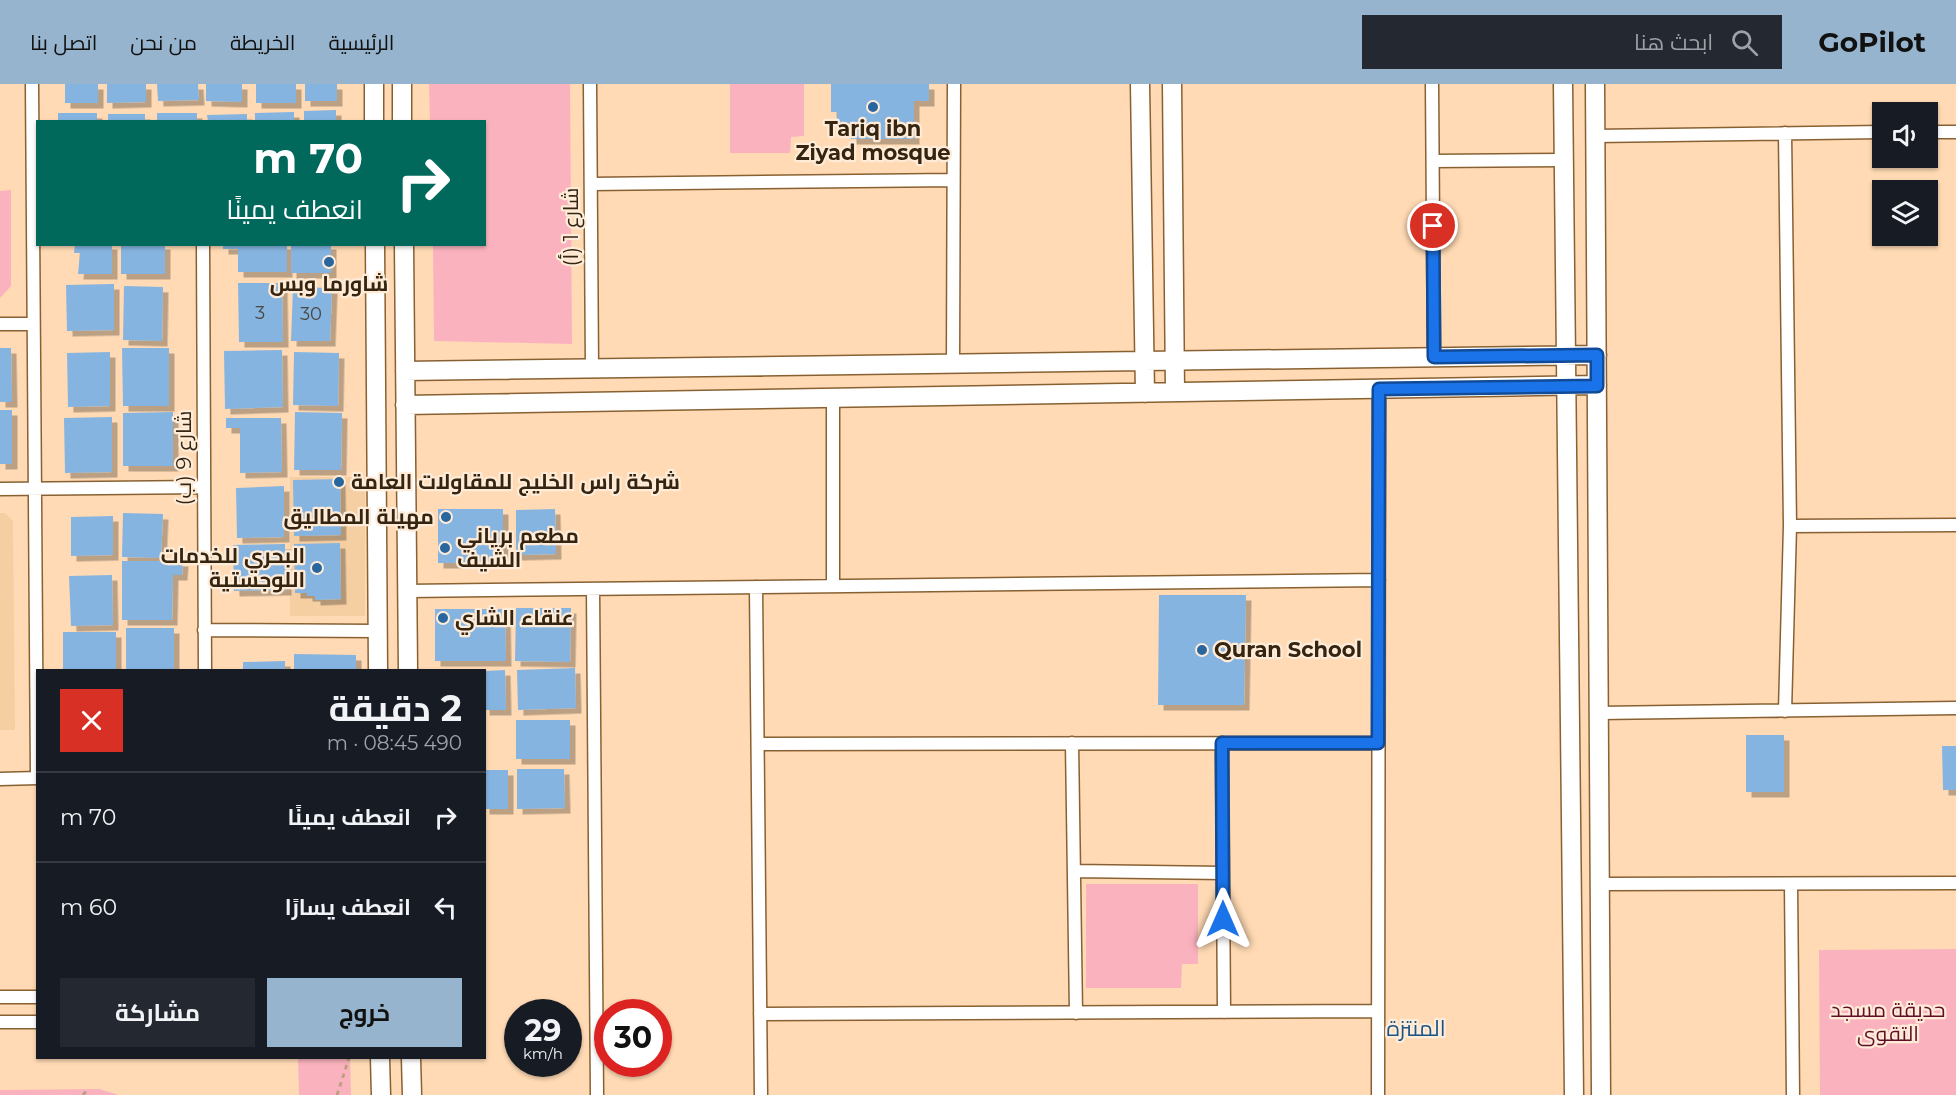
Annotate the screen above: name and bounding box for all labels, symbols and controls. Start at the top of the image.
search box [1362,15,1782,69]
text: GoPilot [1818,25,1926,59]
icon: search [1728,26,1761,59]
text: ابحث هنا [1634,29,1713,56]
text: اتصل بنا [30,30,97,55]
text: من نحن [130,30,197,55]
text: الخريطة [230,30,296,55]
text: الرئيسية [329,30,394,55]
marker: Tariq ibn Ziyad mosque [866,100,880,114]
map controls [1872,102,1938,246]
button: sound [1872,102,1938,168]
place label: Tariq ibn Ziyad mosque [795,116,951,165]
text: 70 m [253,132,363,184]
icon: right [384,144,462,222]
button: layers [1872,180,1938,246]
street label: شارع 1 (أ) [558,188,585,266]
text: انعطف يمينًا [226,193,363,226]
pin [1407,200,1458,251]
icon: arrive [1416,209,1449,242]
marker: شاورما وبس [322,255,336,269]
place label: شاورما وبس [270,271,388,297]
house number: 3 [255,302,265,324]
house number: 30 [300,303,322,325]
street label: شارع 9 (ب) [171,411,198,505]
place label: شركة راس الخليج للمقاولات العامة [351,469,680,496]
marker: شركة راس الخليج للمقاولات العامة [332,475,346,489]
place label: مهيلة المطاليق [284,504,434,530]
marker: مهيلة المطاليق [439,510,453,524]
place label: مطعم برياني الشيف [457,523,579,572]
marker: مطعم برياني الشيف [438,541,452,555]
place label: البحري للخدمات اللوجستية [161,543,305,593]
marker: البحري للخدمات اللوجستية [310,561,324,575]
place label: عنقاء الشاي [455,605,574,635]
marker: عنقاء الشاي [436,611,450,625]
place label: Quran School [1214,637,1362,662]
marker: Quran School [1195,643,1209,657]
text: 2 دقيقة [329,686,462,730]
button: close [60,689,123,752]
text: 490 m · 08:45 [327,731,462,755]
icon: right [429,801,462,834]
text: 70 m [60,804,116,831]
text: انعطف يمينًا [287,804,411,831]
position arrow [1191,887,1255,951]
icon: left [429,891,462,924]
text: 60 m [60,894,117,921]
text: انعطف يسارًا [285,894,411,921]
button: مشاركة [60,978,255,1047]
button: خروج [267,978,462,1047]
park label: حديقة مسجد التقوى [1831,997,1946,1047]
speed limit sign: 30 [594,999,672,1077]
text: 29 [525,1012,561,1049]
district label: المنتزة [1386,1015,1446,1042]
text: km/h [523,1044,563,1063]

